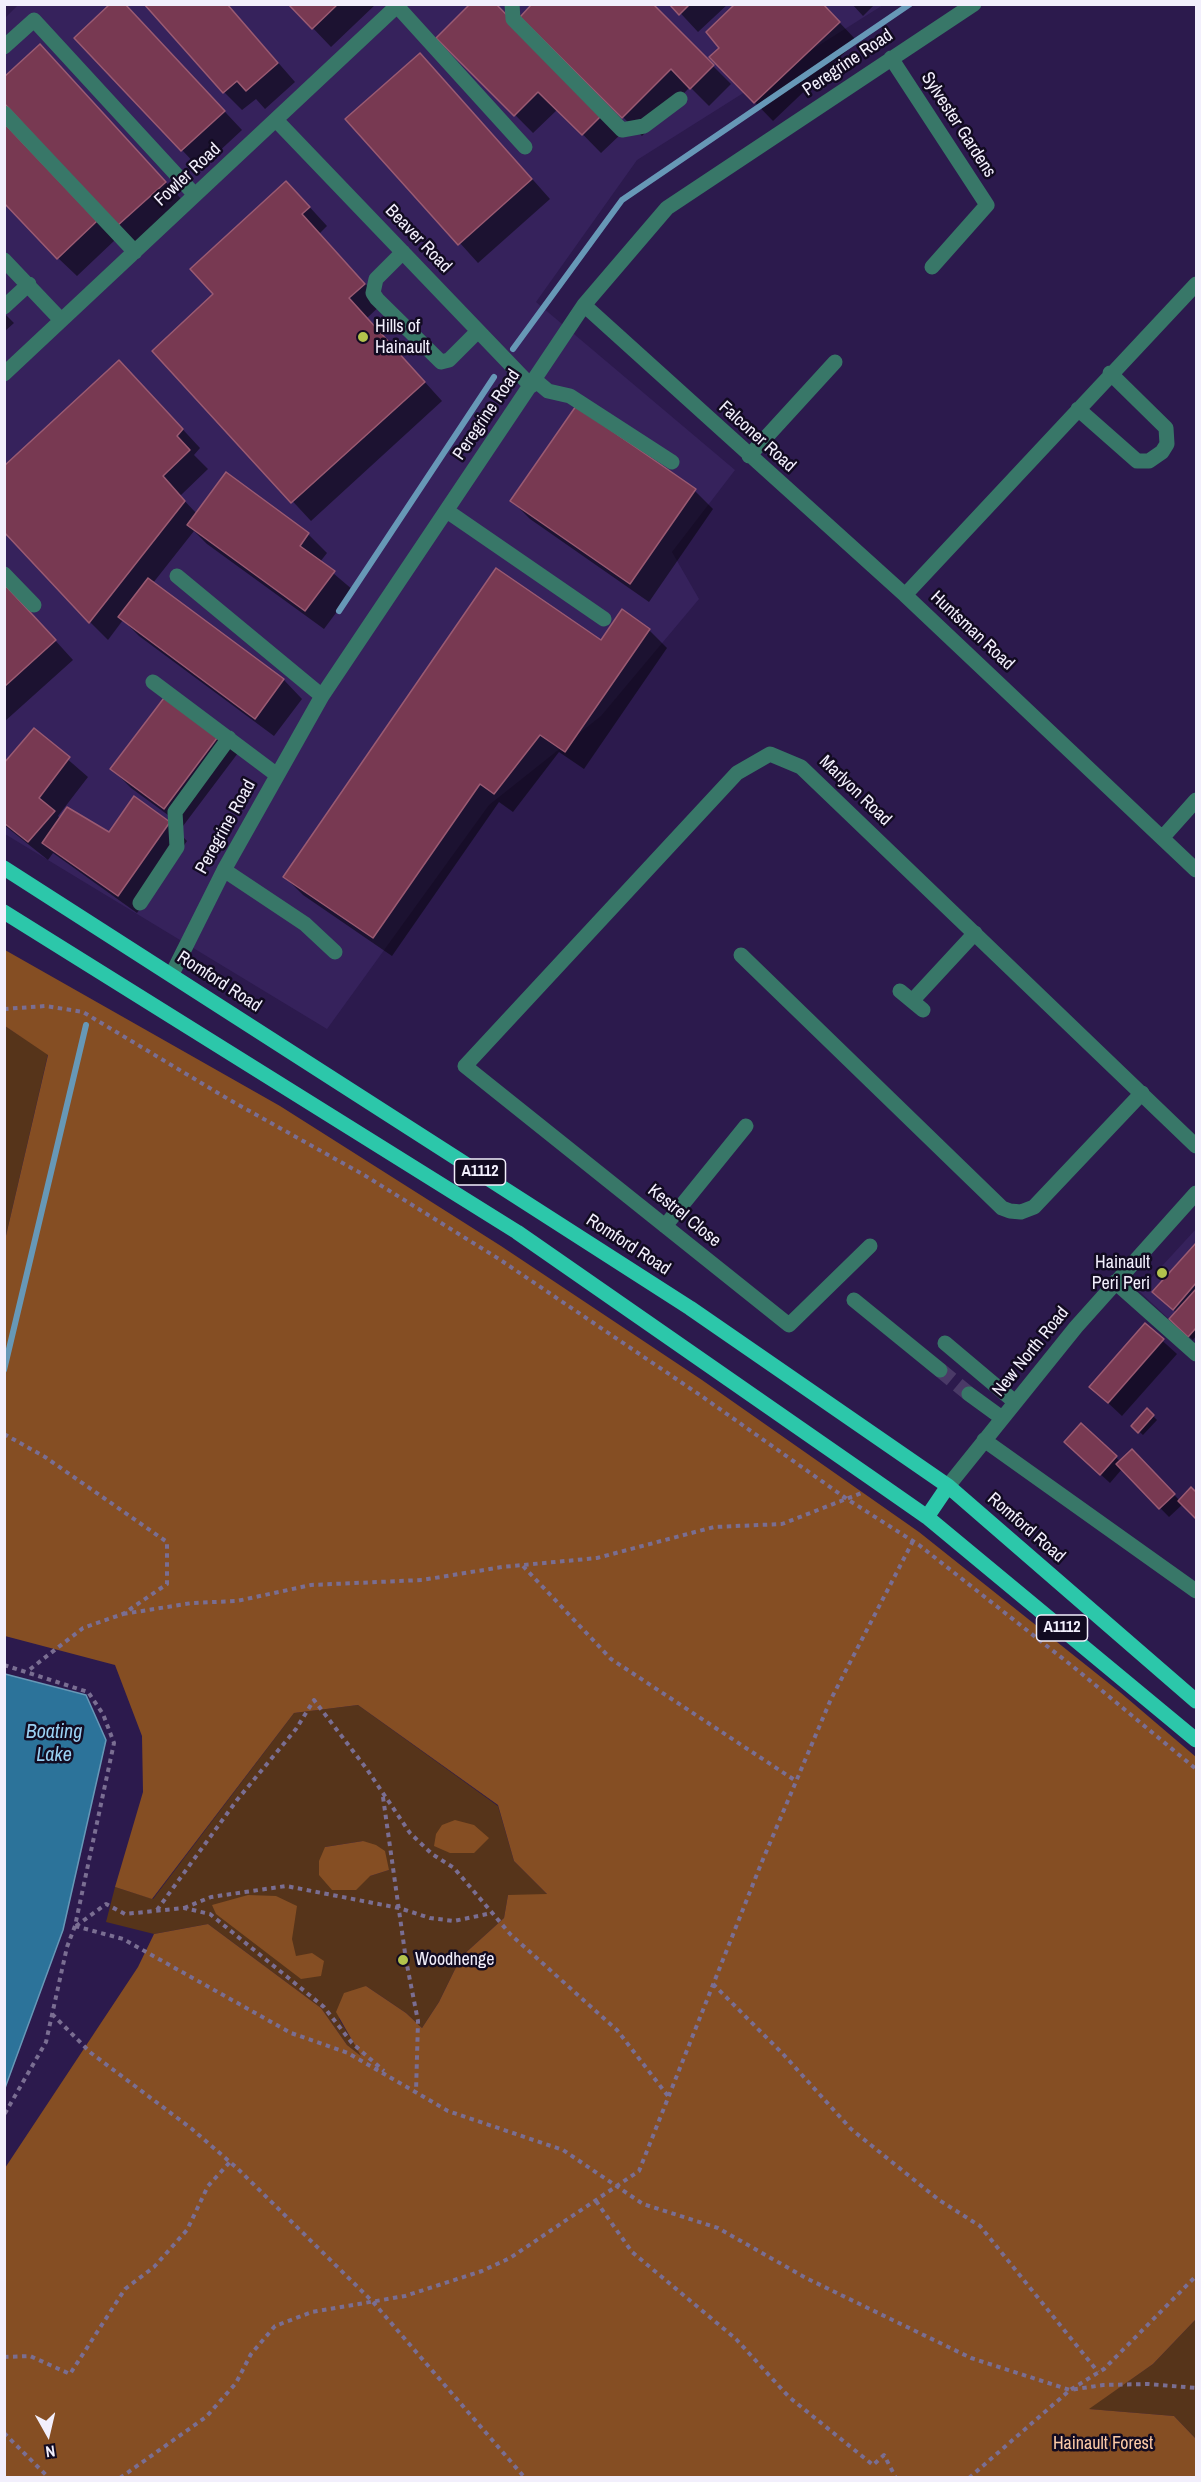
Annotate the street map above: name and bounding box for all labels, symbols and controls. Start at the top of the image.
street label: Peregrine Road [799,25,897,101]
street label: Sylvester Gardens [916,68,1000,182]
street label: Fowler Road [150,139,226,211]
street label: Beaver Road [380,201,456,277]
place label: Hills of Hainault [375,316,430,358]
marker: Hills of Hainault [356,330,370,344]
street label: Peregrine Road [449,366,525,464]
street label: Falconer Road [714,397,800,477]
street label: Huntsman Road [926,587,1018,675]
street label: Marlyon Road [814,751,896,831]
street label: Peregrine Road [191,776,261,878]
street label: Romford Road [173,947,265,1017]
road number: A1112 [454,1159,506,1185]
street label: Kestrel Close [643,1180,725,1252]
street label: Romford Road [582,1210,674,1280]
place label: Hainault Peri Peri [1092,1252,1150,1294]
marker: Hainault Peri Peri [1155,1266,1169,1280]
street label: New North Road [988,1303,1074,1401]
street label: Romford Road [983,1488,1069,1568]
road number: A1112 [1036,1615,1088,1641]
water label: Boating Lake [26,1721,82,1768]
place label: Woodhenge [415,1949,494,1971]
marker: Woodhenge [396,1953,410,1967]
north arrow [18,2404,78,2464]
park label: Hainault Forest [1053,2433,1153,2455]
text: N [44,2440,57,2463]

